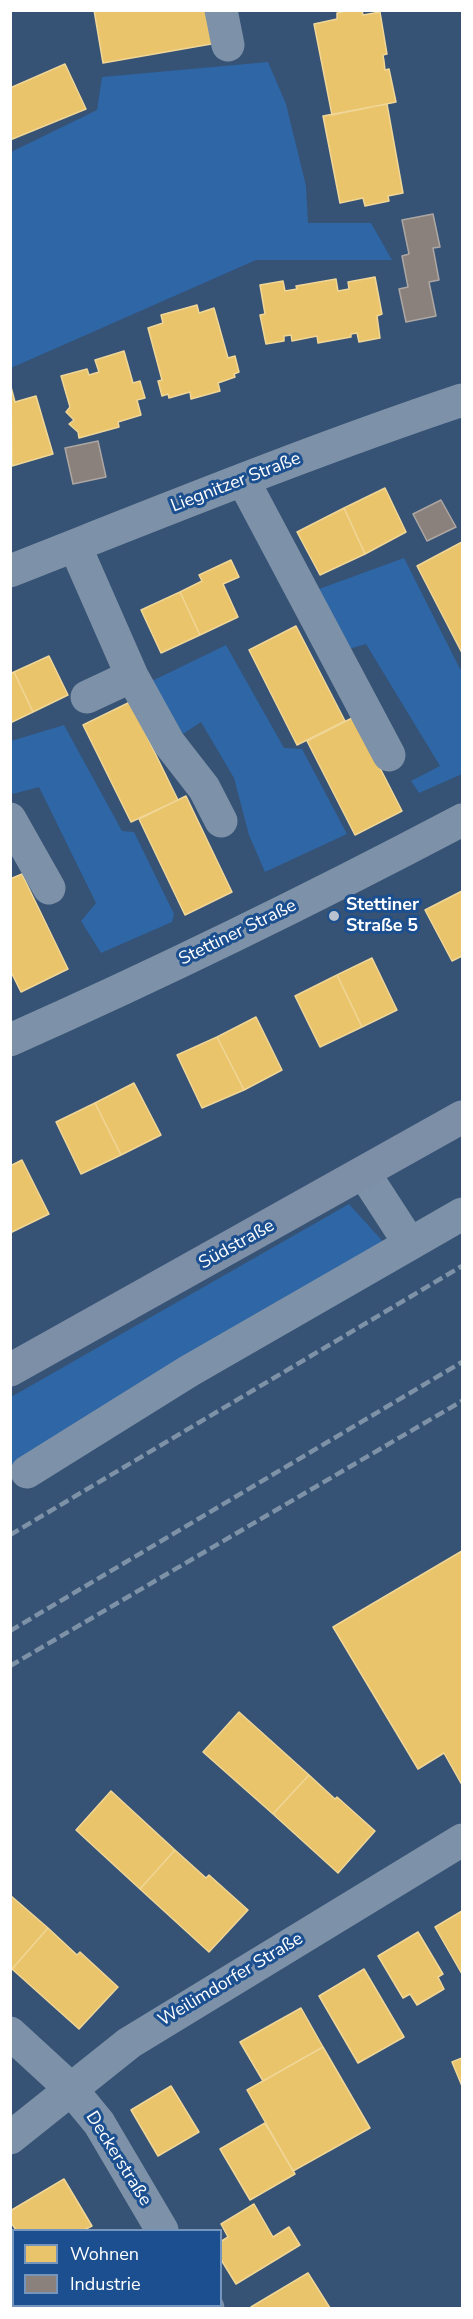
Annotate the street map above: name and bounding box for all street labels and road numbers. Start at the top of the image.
street label: Liegnitzer Straße [168,448,304,518]
street label: Stettiner Straße [176,895,300,971]
street label: Südstraße [195,1215,279,1275]
street label: Weilimdorfer Straße [155,1928,307,2032]
street label: Deckerstraße [80,2108,156,2210]

